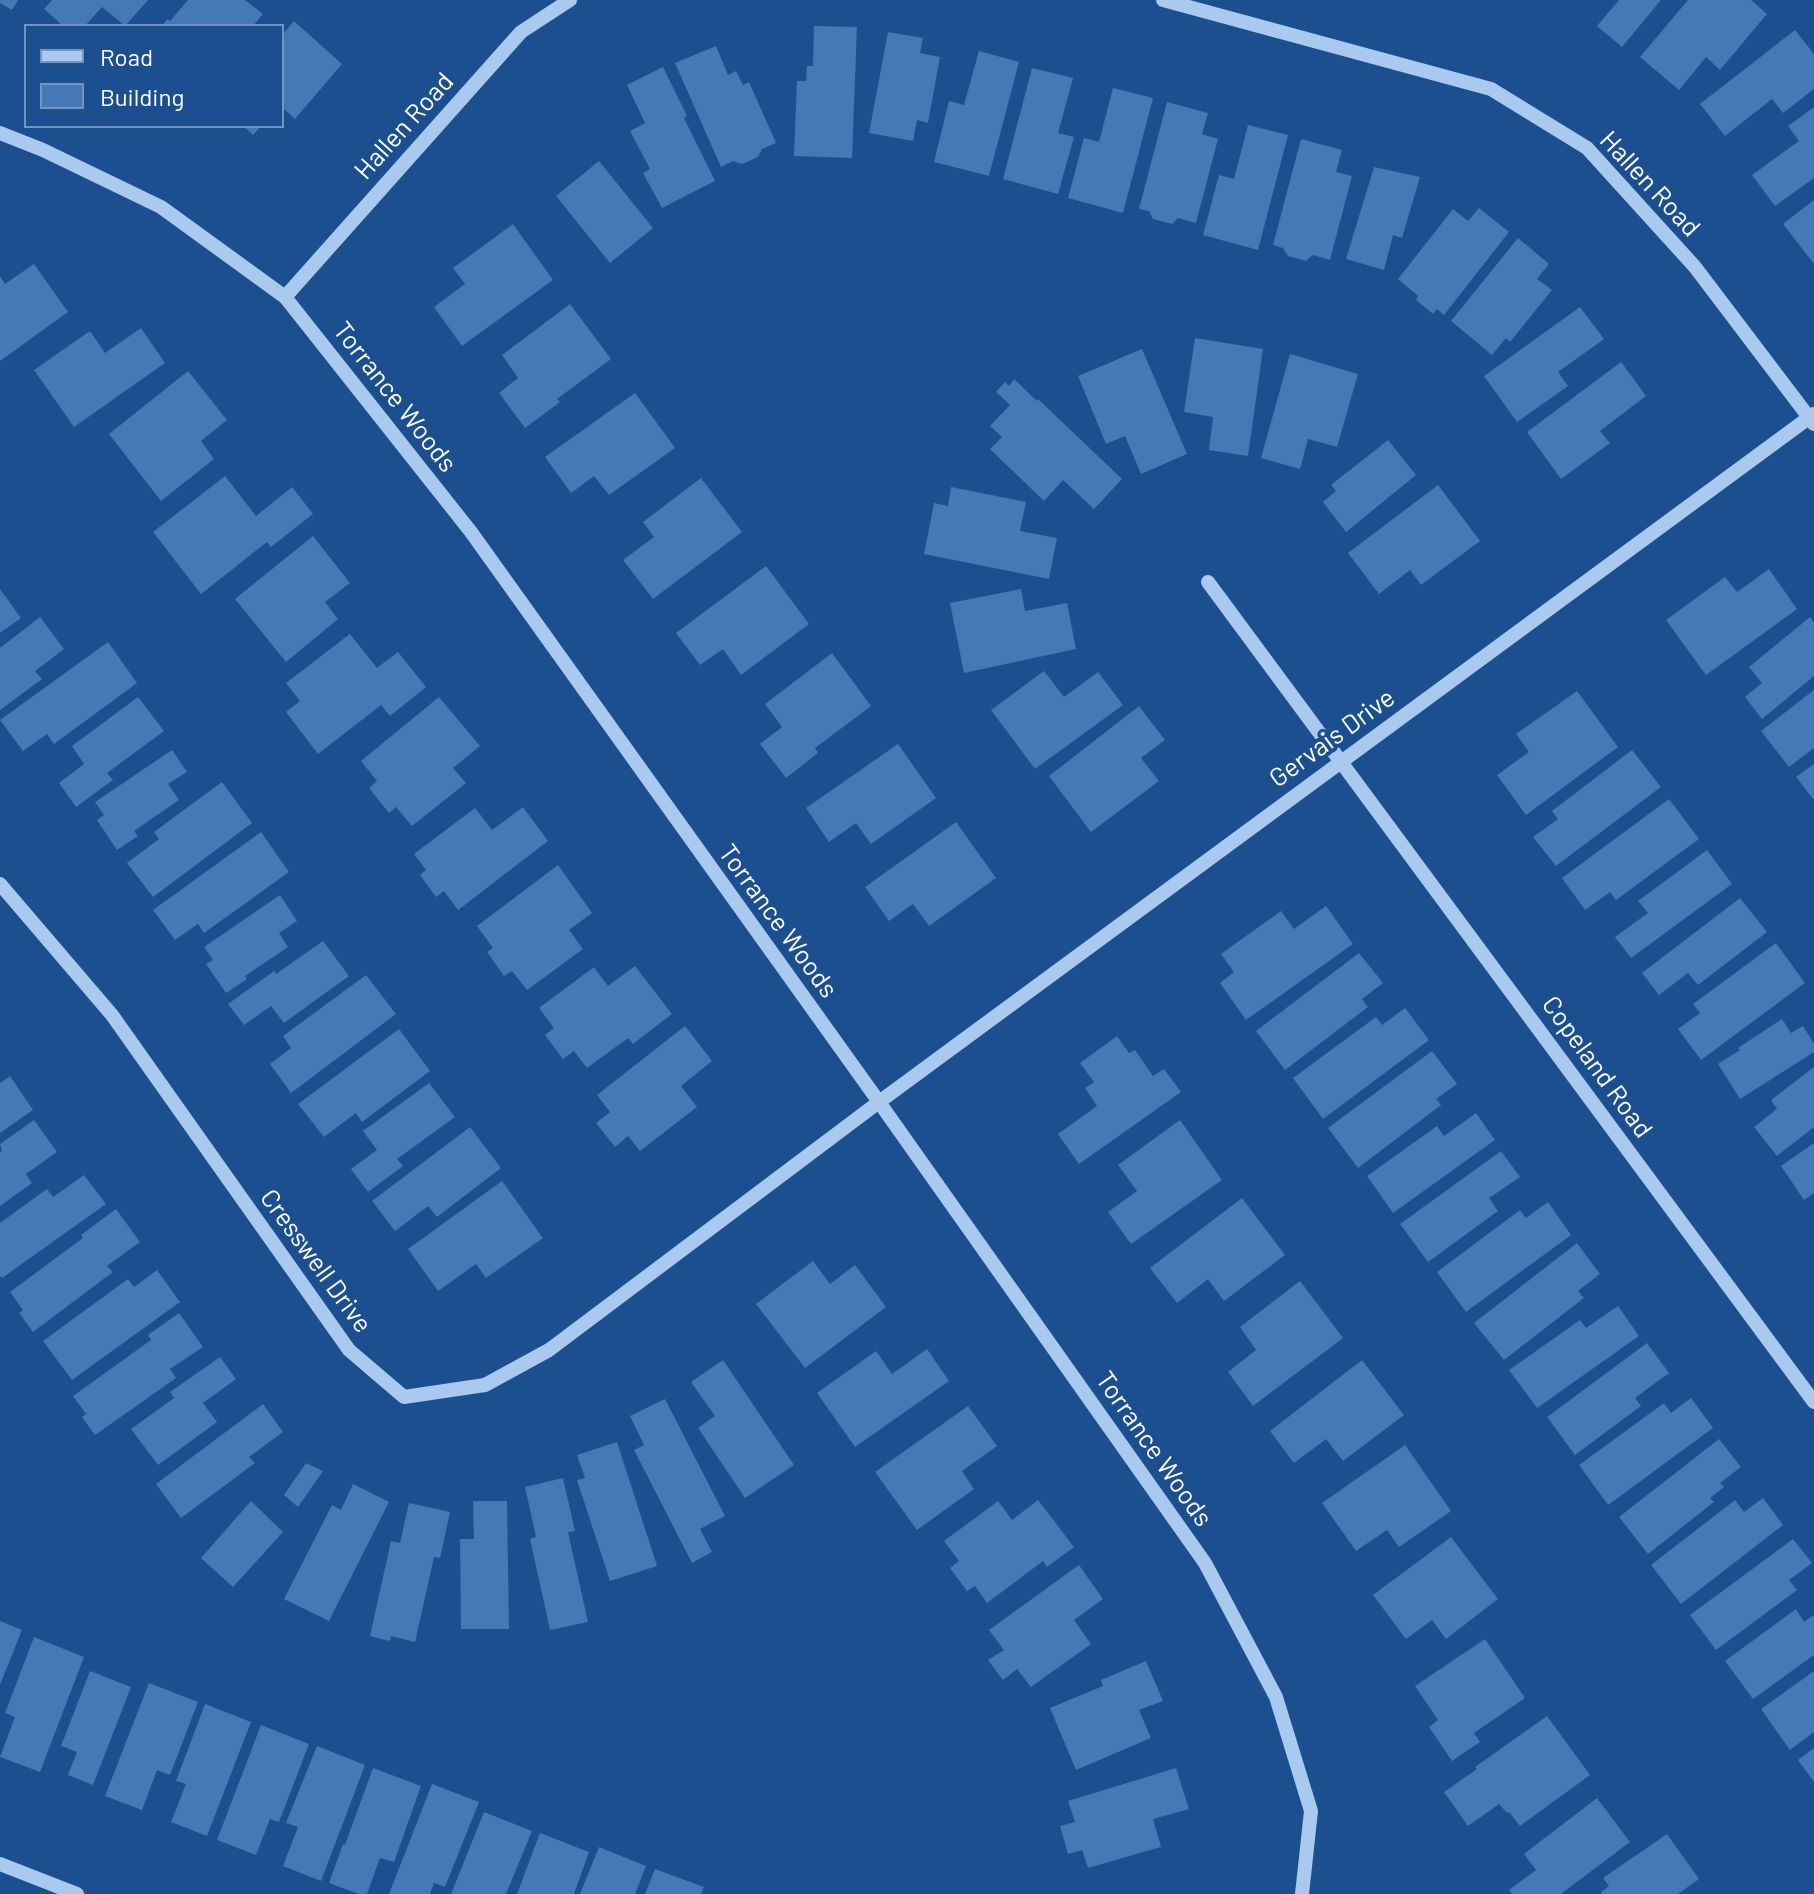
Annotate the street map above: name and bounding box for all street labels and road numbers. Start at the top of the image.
street label: Hallen Road [348,66,460,186]
street label: Hallen Road [1593,125,1707,243]
street label: Torrance Woods [327,316,463,478]
street label: Gervais Drive [1263,682,1401,794]
street label: Torrance Woods [712,838,844,1004]
street label: Copeland Road [1535,990,1659,1144]
street label: Cresswell Drive [253,1183,379,1339]
street label: Torrance Woods [1089,1365,1219,1533]

